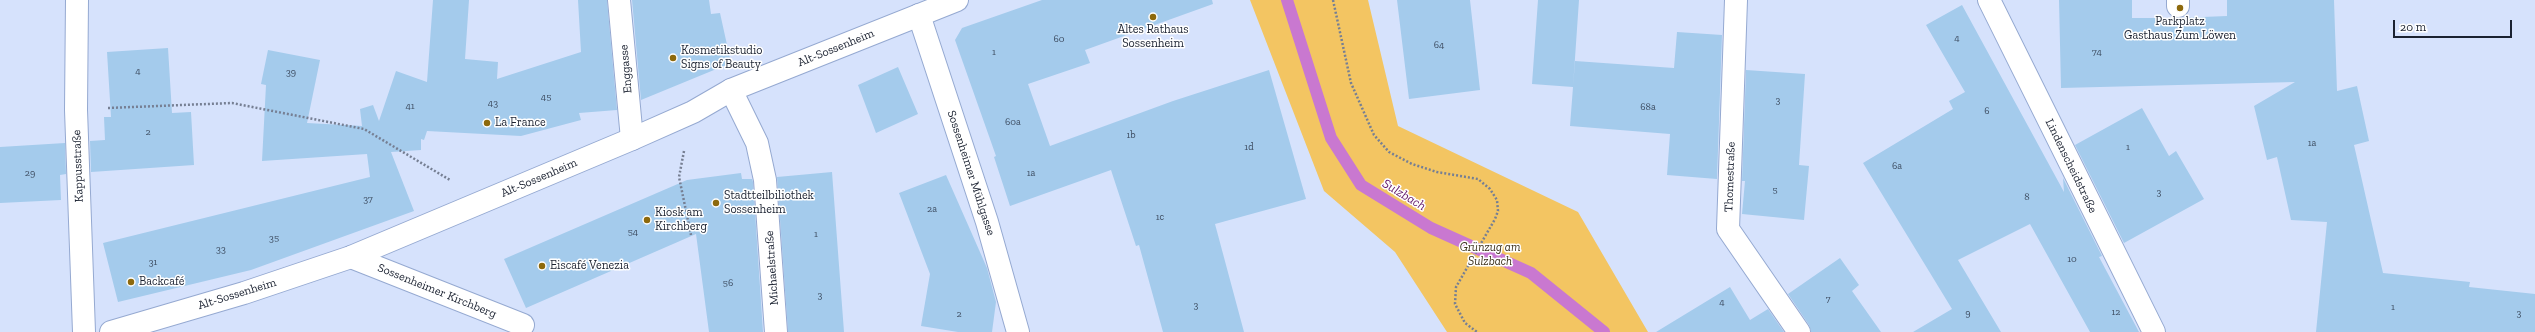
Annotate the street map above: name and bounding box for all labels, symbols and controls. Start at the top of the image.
marker: Parkplatz Gasthaus Zum Löwen [2175,3,2185,13]
marker: Altes Rathaus Sossenheim [1148,12,1158,22]
scale bar [2395,12,2514,38]
place label: Parkplatz Gasthaus Zum Löwen [2124,15,2236,43]
text: 20 m [2400,20,2426,34]
place label: Altes Rathaus Sossenheim [1117,23,1189,51]
street label: Alt-Sossenheim [796,26,876,70]
house number: 4 [1954,32,1960,44]
house number: 60 [1053,33,1065,45]
house number: 64 [1434,39,1444,51]
street label: Enggasse [617,44,635,94]
place label: Kosmetikstudio Signs of Beauty [681,44,762,72]
house number: 1 [992,46,996,58]
house number: 74 [2092,46,2102,58]
marker: Kosmetikstudio Signs of Beauty [668,53,678,63]
house number: 4 [135,65,141,77]
house number: 39 [286,66,296,78]
house number: 45 [541,91,551,103]
house number: 3 [1776,94,1780,106]
house number: 43 [488,97,498,109]
house number: 41 [405,100,415,112]
house number: 68a [1640,101,1656,113]
house number: 6 [1984,105,1990,117]
street label: Sossenheimer Mühlgasse [944,109,998,237]
place label: La France [495,116,546,130]
house number: 60a [1005,116,1021,128]
street label: Lindenscheidstraße [2042,117,2100,215]
marker: La France [482,118,492,128]
house number: 2 [145,126,151,138]
street label: Kappusstraße [70,129,86,203]
house number: 1b [1126,129,1136,141]
house number: 1a [2308,137,2316,149]
house number: 1d [1244,141,1254,153]
house number: 1 [2126,141,2130,153]
street label: Thomestraße [1722,142,1738,212]
street label: Alt-Sossenheim [499,155,579,201]
house number: 6a [1892,160,1902,172]
house number: 29 [25,167,35,179]
house number: 1a [1027,167,1035,179]
water label: Sulzbach [1379,176,1429,214]
house number: 5 [1772,184,1778,196]
house number: 3 [2157,186,2161,198]
place label: Stadtteilbiliothek Sossenheim [724,189,814,217]
house number: 8 [2024,191,2030,203]
house number: 37 [363,193,373,205]
marker: Stadtteilbiliothek Sossenheim [711,198,721,208]
house number: 2a [927,203,937,215]
place label: Kiosk am Kirchberg [655,206,707,234]
house number: 1c [1156,211,1164,223]
marker: Kiosk am Kirchberg [642,215,652,225]
house number: 54 [628,226,638,238]
house number: 1 [814,228,818,240]
street label: Michaelstraße [762,230,782,306]
house number: 35 [269,232,279,244]
park label: Grünzug am Sulzbach [1460,241,1520,269]
house number: 33 [216,243,226,255]
house number: 10 [2067,253,2077,265]
house number: 31 [149,256,157,268]
place label: Eiscafé Venezia [550,259,629,273]
street label: Sossenheimer Kirchberg [375,261,499,321]
marker: Eiscafé Venezia [537,261,547,271]
place label: Backcafé [139,275,184,289]
street label: Alt-Sossenheim [196,275,278,313]
marker: Backcafé [126,277,136,287]
house number: 56 [723,277,733,289]
house number: 3 [818,289,822,301]
house number: 7 [1826,293,1830,305]
house number: 4 [1719,296,1725,308]
house number: 3 [1194,299,1198,311]
house number: 1 [2391,301,2395,313]
house number: 12 [2112,306,2120,318]
house number: 9 [1965,307,1971,319]
house number: 3 [2517,307,2521,319]
house number: 2 [956,308,962,320]

